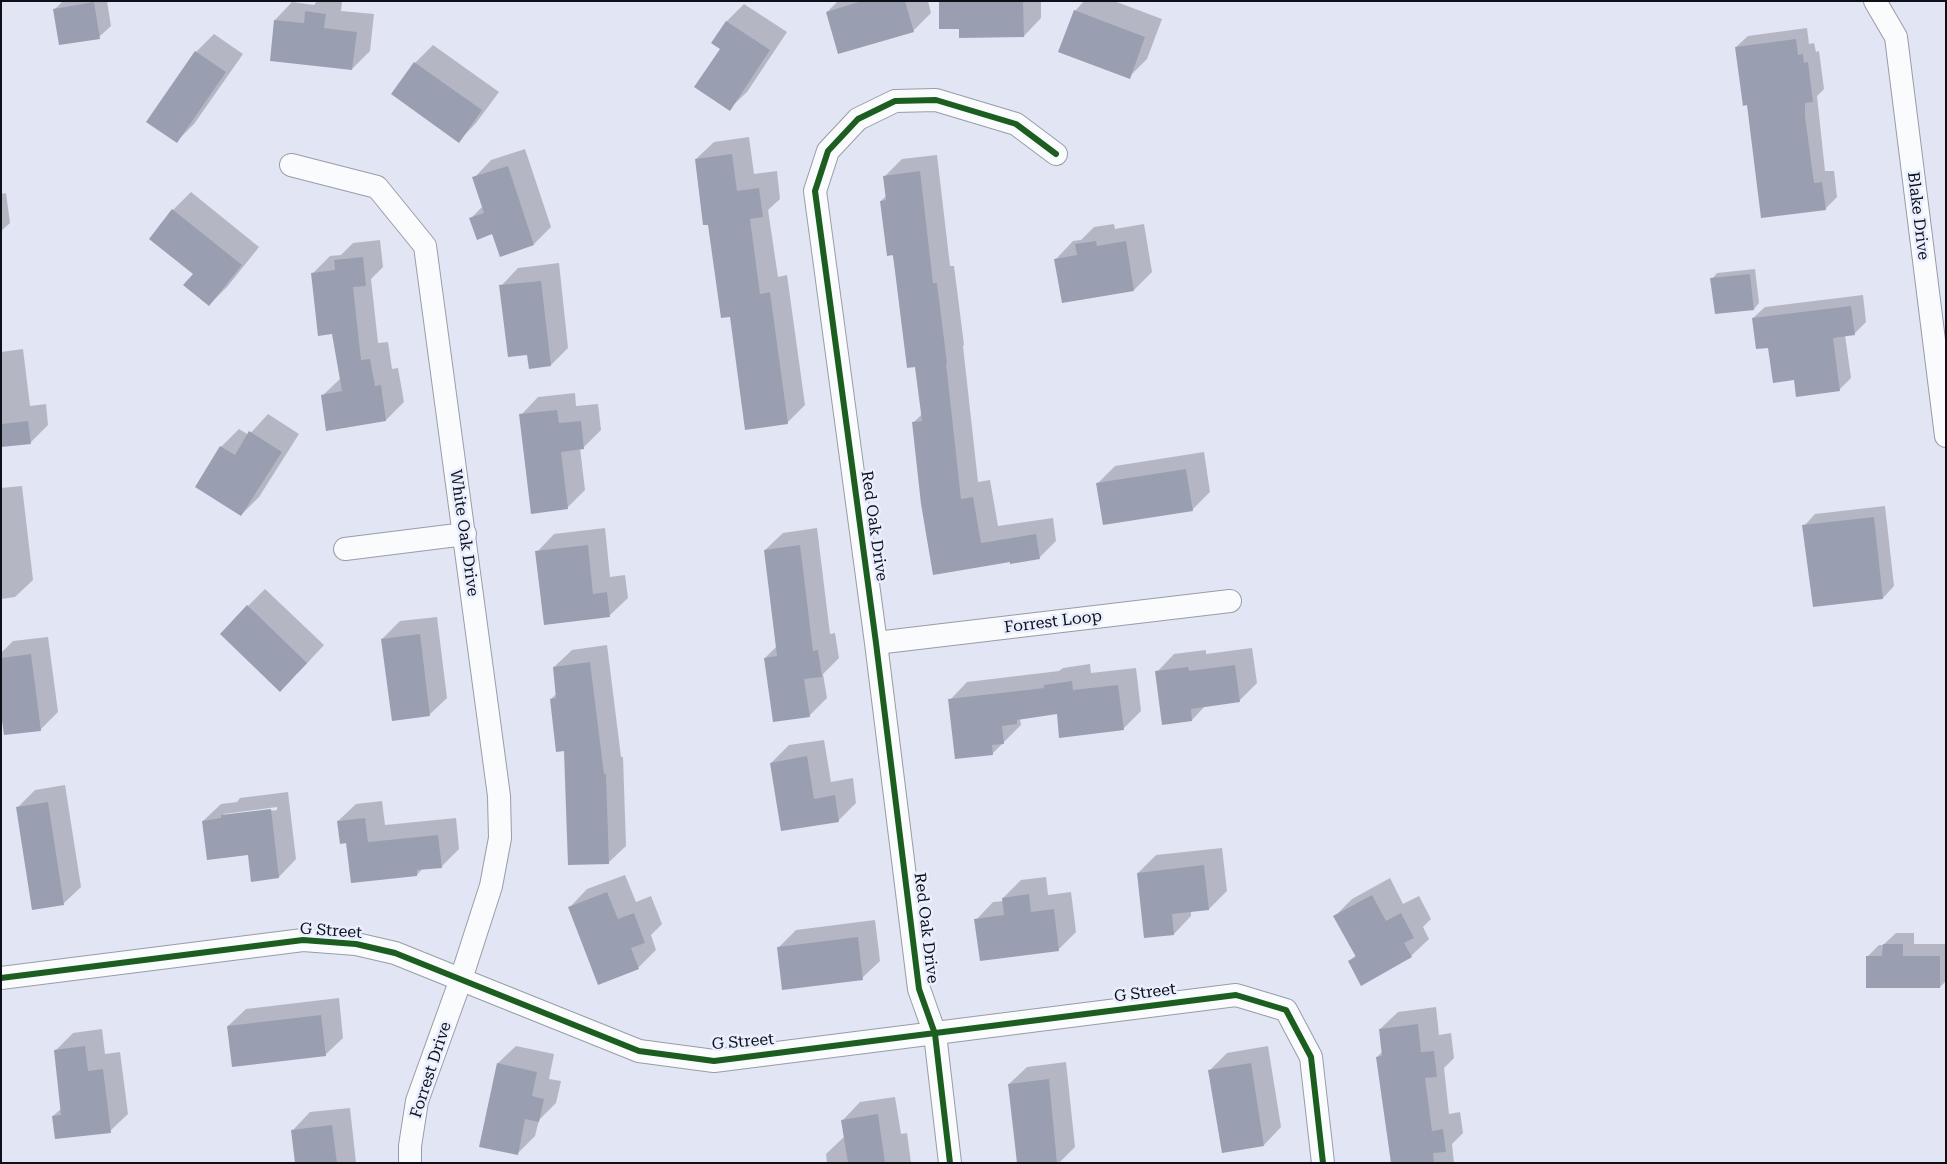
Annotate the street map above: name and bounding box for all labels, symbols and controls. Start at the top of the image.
street label: Blake Drive [1903,171,1933,261]
street label: White Oak Drive [446,468,482,598]
street label: Red Oak Drive [857,470,891,582]
street label: Forrest Loop [1003,606,1103,638]
street label: Red Oak Drive [910,872,942,984]
street label: G Street [299,919,363,943]
street label: G Street [1113,980,1177,1006]
street label: Forrest Drive [406,1020,456,1120]
street label: G Street [711,1030,775,1054]

